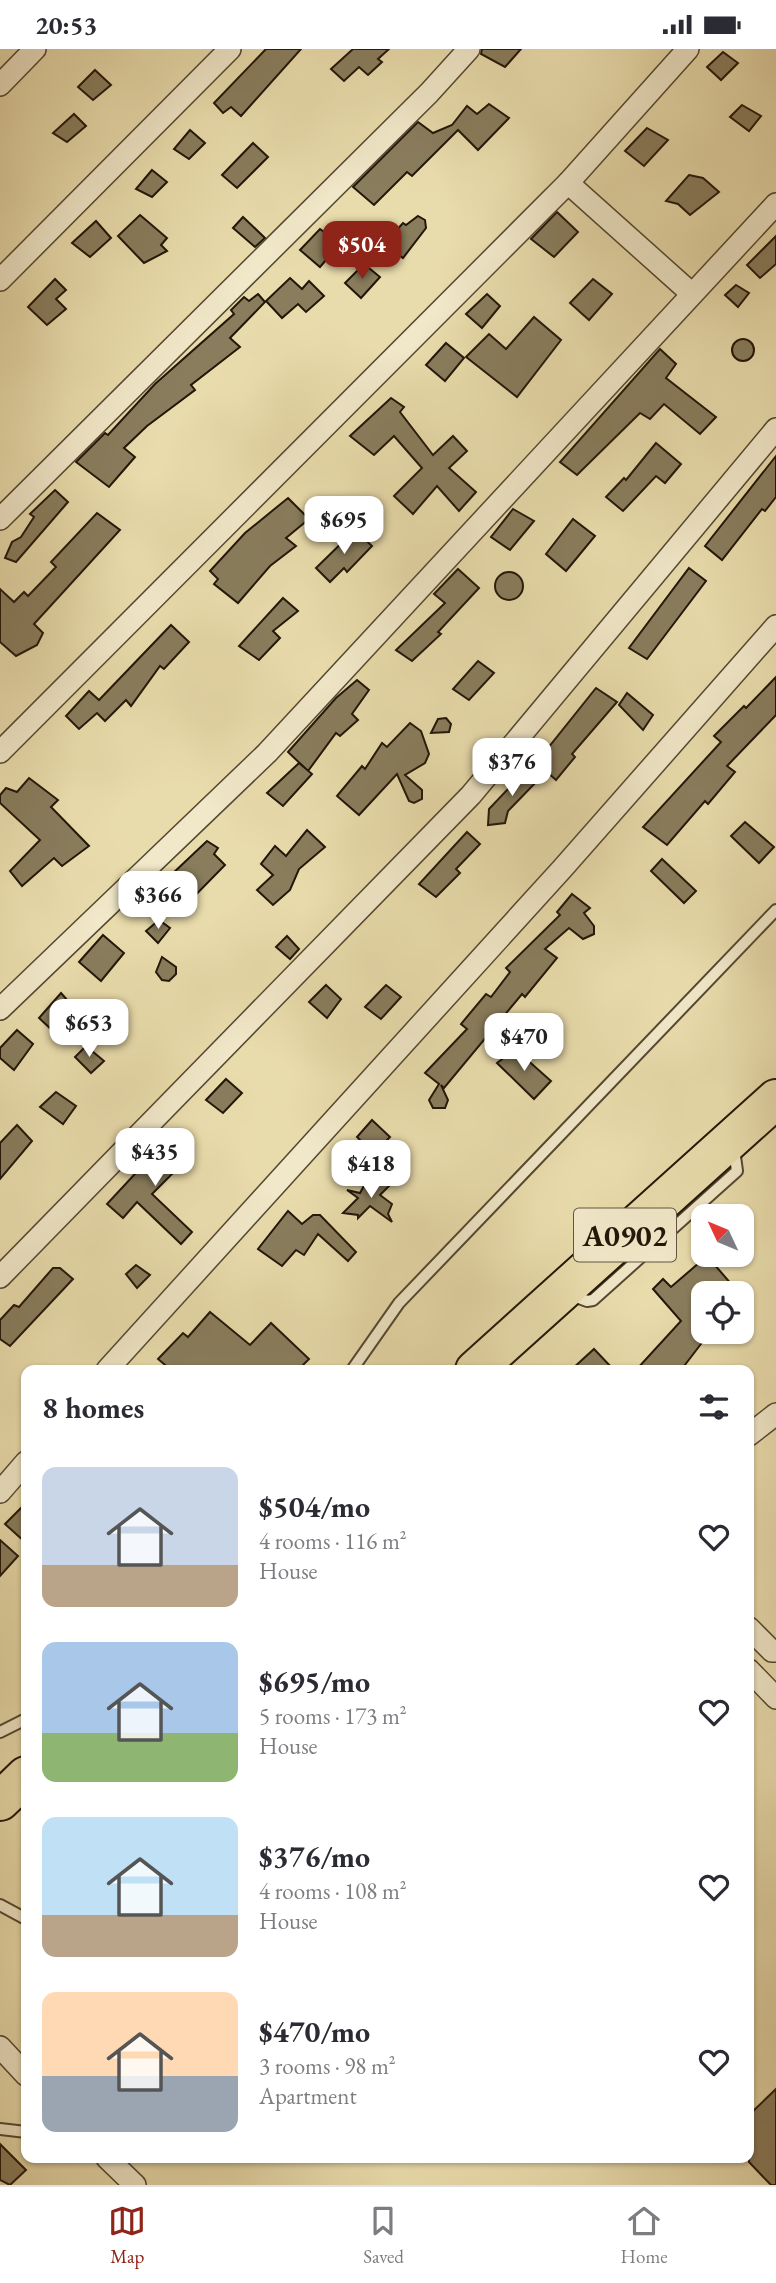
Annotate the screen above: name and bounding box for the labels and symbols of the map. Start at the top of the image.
pin: $504 [321,222,403,281]
pin: $695 [303,497,385,556]
pin: $376 [471,739,553,798]
pin: $366 [117,871,199,931]
pin: $653 [48,999,130,1059]
pin: $470 [483,1013,565,1073]
pin: $435 [114,1129,196,1188]
pin: $418 [330,1141,412,1200]
north arrow [691,1204,754,1267]
road number: A0902 [574,1209,676,1261]

